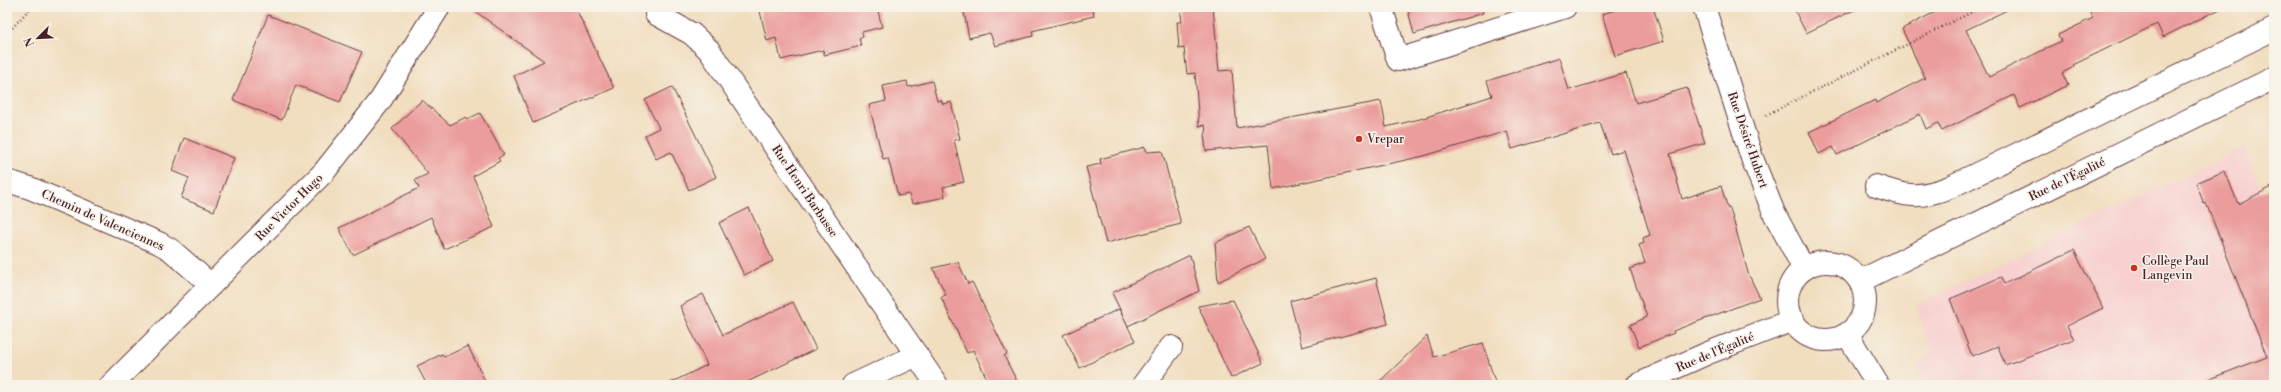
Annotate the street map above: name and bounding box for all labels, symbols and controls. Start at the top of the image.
north arrow [18,18,58,58]
text: N [21,35,38,48]
street label: Rue Désiré Hubert [1724,90,1771,191]
place label: Vrepar [1366,132,1404,147]
marker: Vrepar [1354,134,1364,144]
street label: Rue Henri Barbusse [768,142,841,240]
street label: Rue de l'Égalité [2026,153,2108,204]
street label: Rue Victor Hugo [252,170,326,244]
street label: Chemin de Valenciennes [39,187,167,254]
place label: Collège Paul Langevin [2142,254,2209,283]
marker: Collège Paul Langevin [2129,263,2139,273]
street label: Rue de l'Égalité [1673,327,1757,376]

